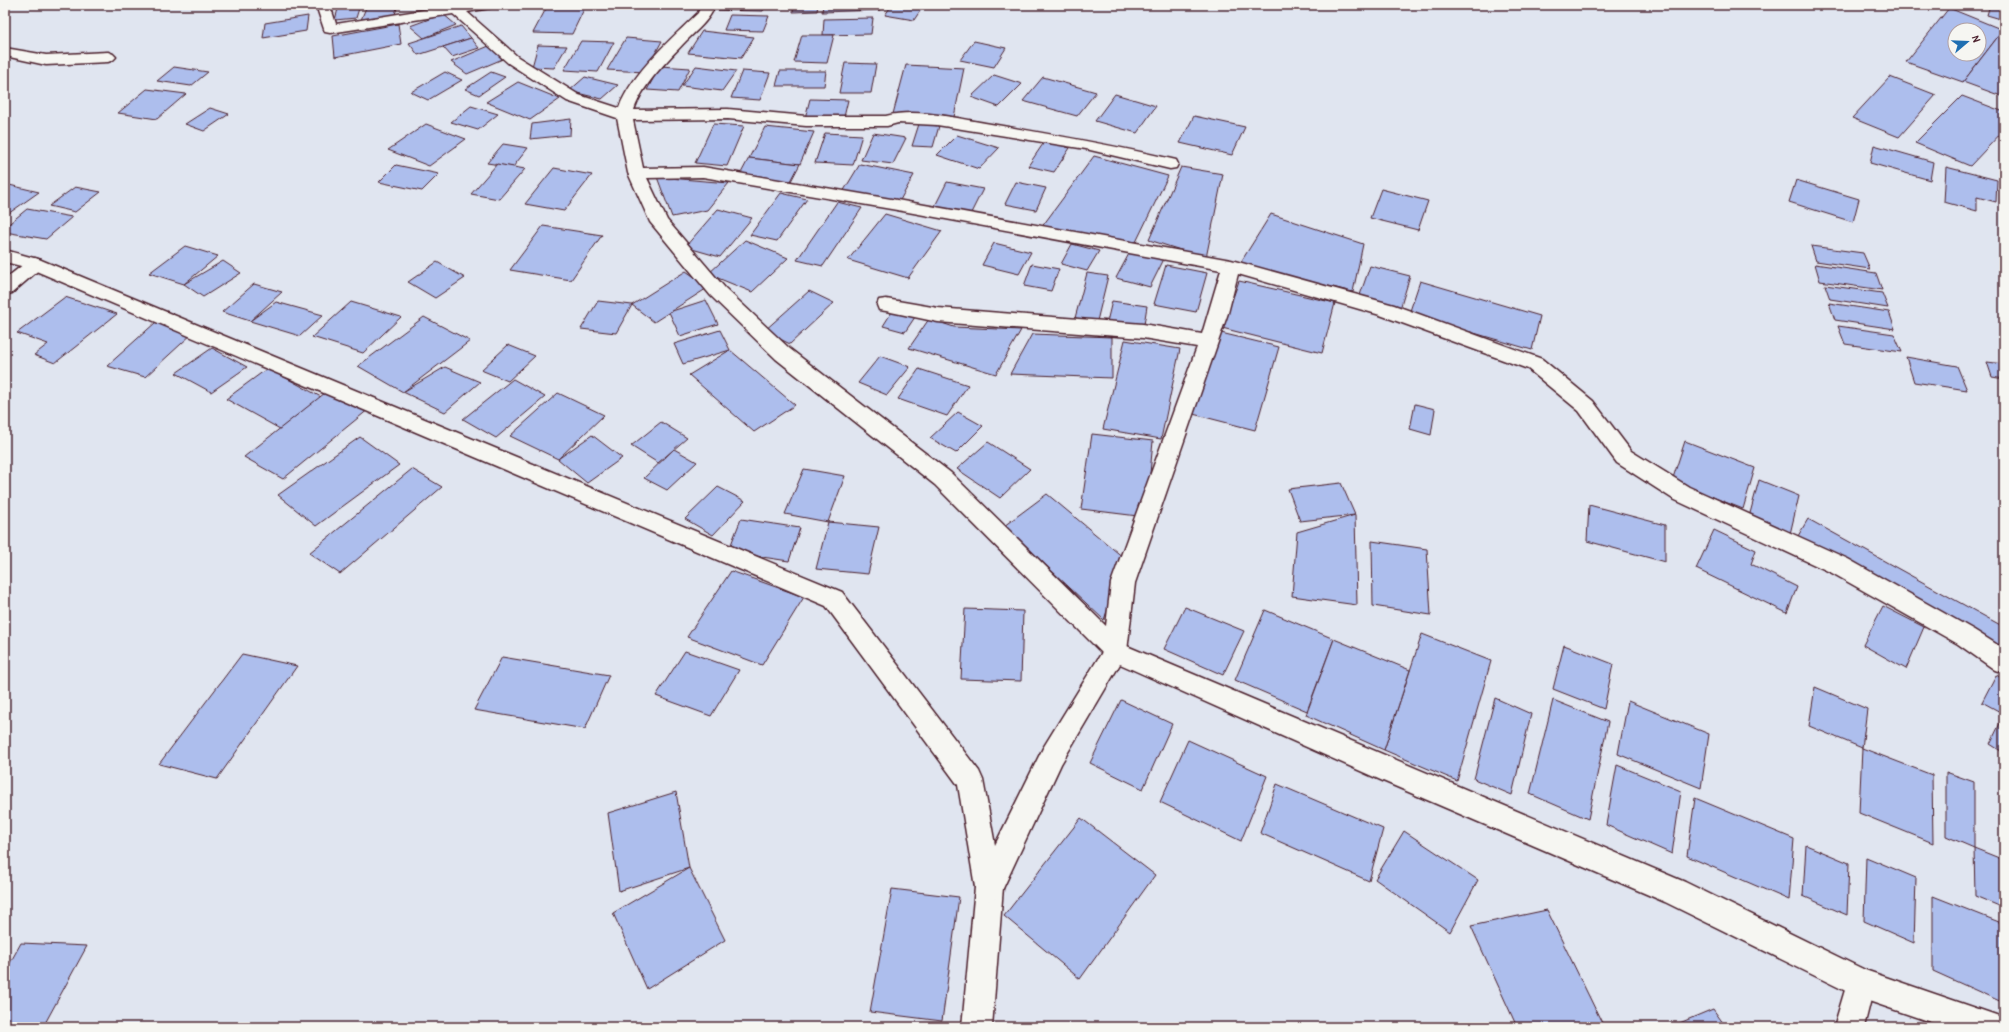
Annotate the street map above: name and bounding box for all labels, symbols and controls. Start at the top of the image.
north arrow [1947,22,1987,62]
text: N [1969,34,1984,44]

